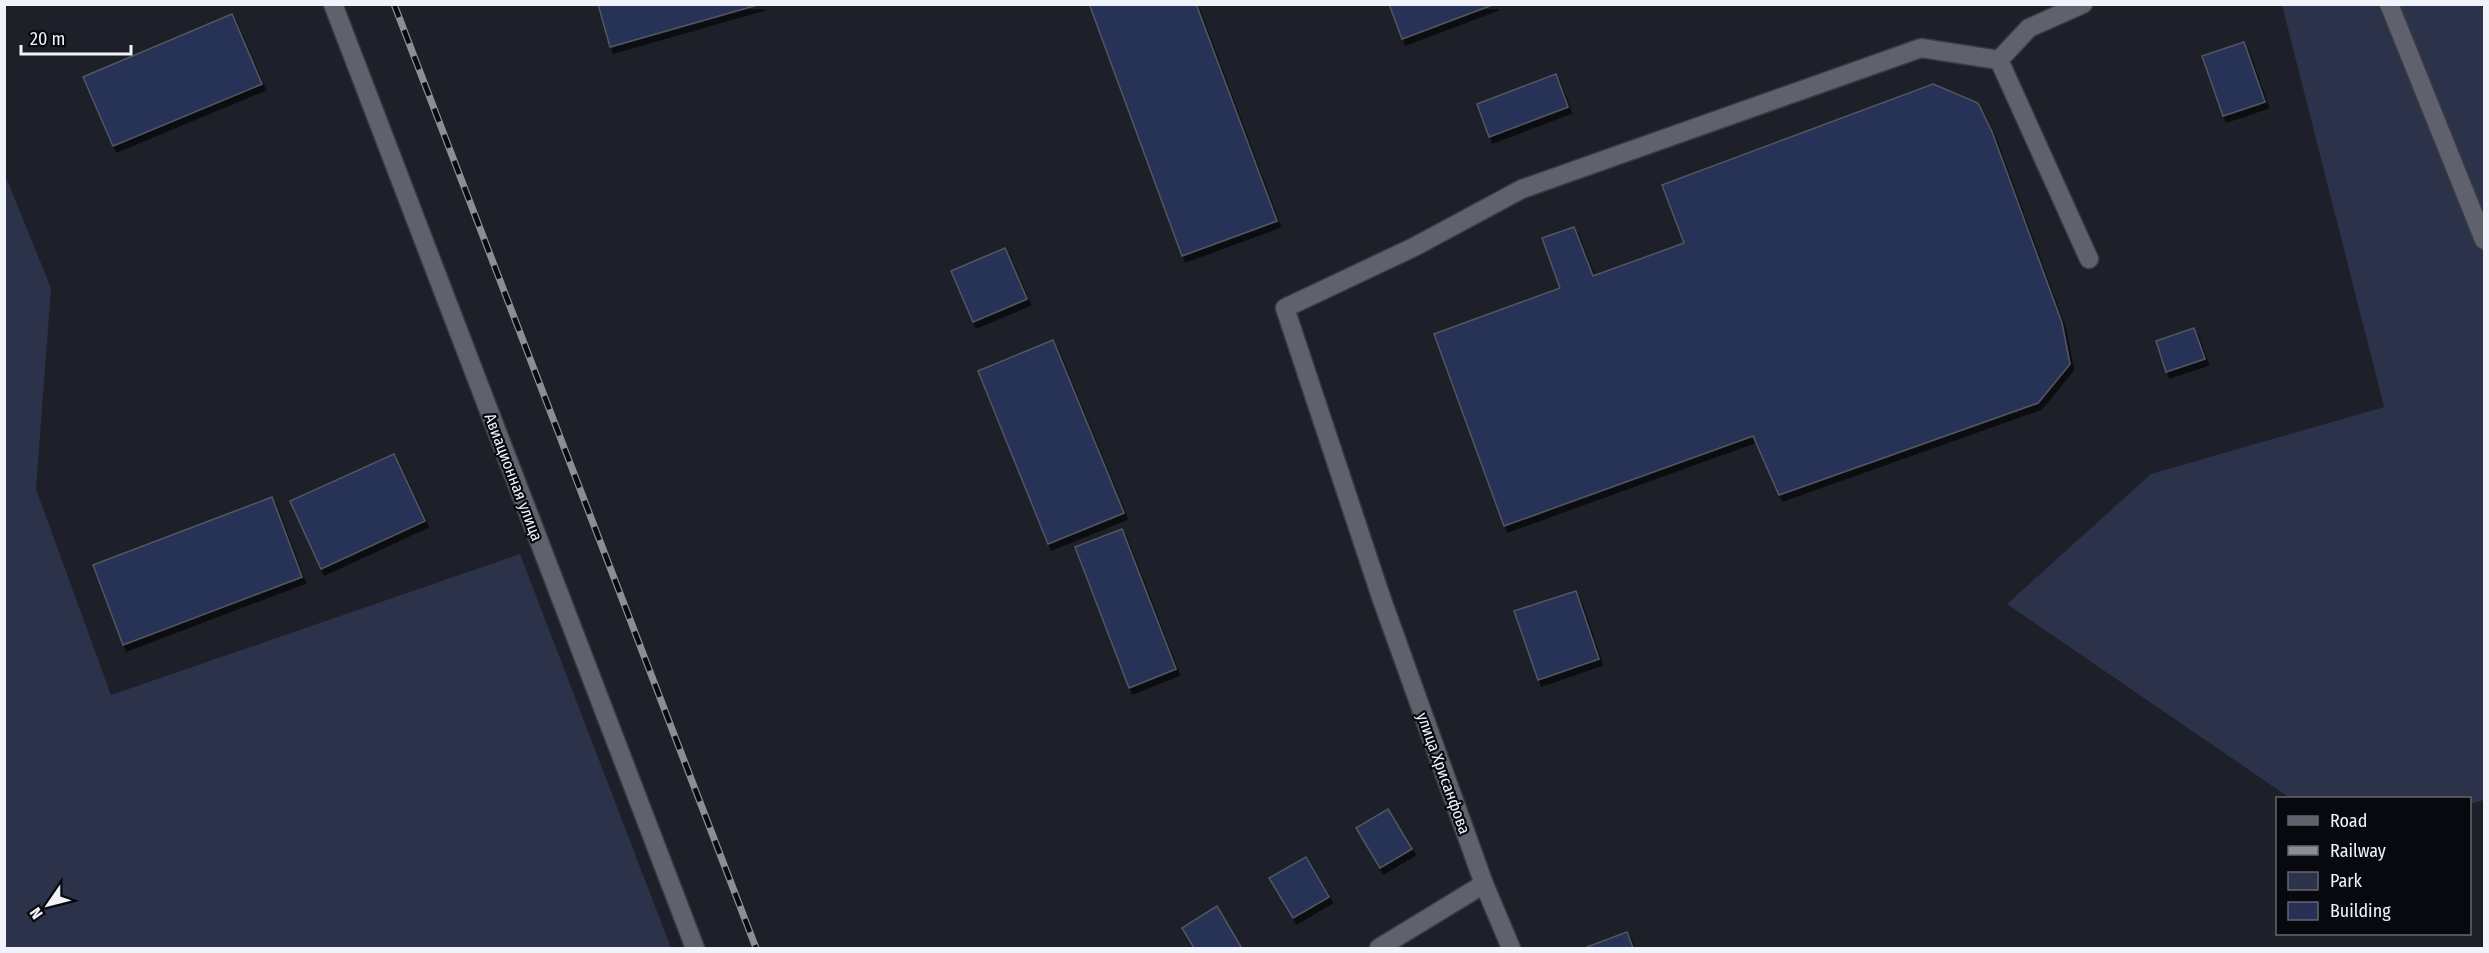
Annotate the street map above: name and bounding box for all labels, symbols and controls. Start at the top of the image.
scale bar [21,18,130,56]
text: 20 m [30,28,65,50]
street label: Авиационная улица [480,411,547,544]
street label: улица Хрисанфова [1413,710,1474,837]
legend [2276,797,2471,935]
text: Road [2330,810,2367,832]
text: Railway [2330,840,2386,862]
text: Park [2330,870,2363,892]
north arrow [18,875,78,935]
text: Building [2330,900,2391,922]
text: N [26,904,47,923]

